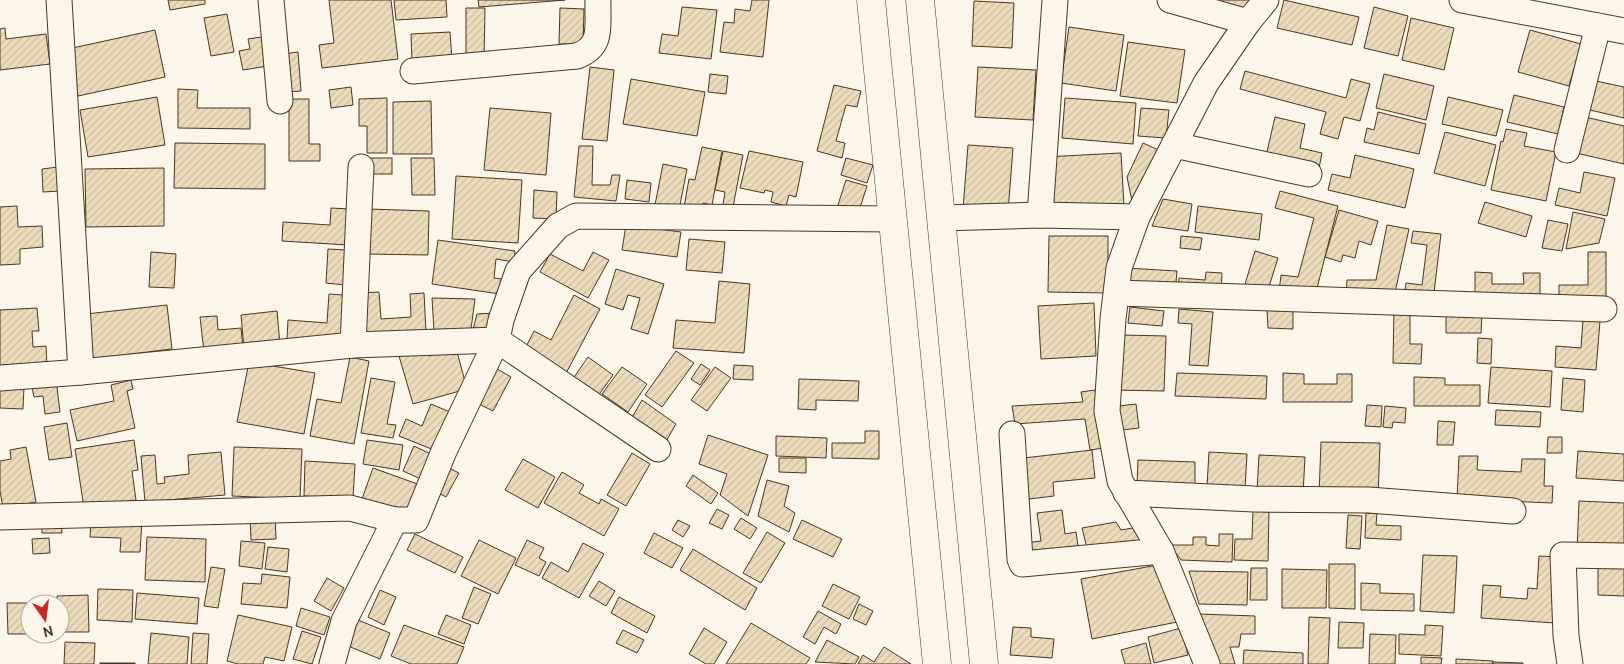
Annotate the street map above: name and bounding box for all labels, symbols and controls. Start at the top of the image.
north arrow [20,594,70,644]
text: N [41,622,55,642]

